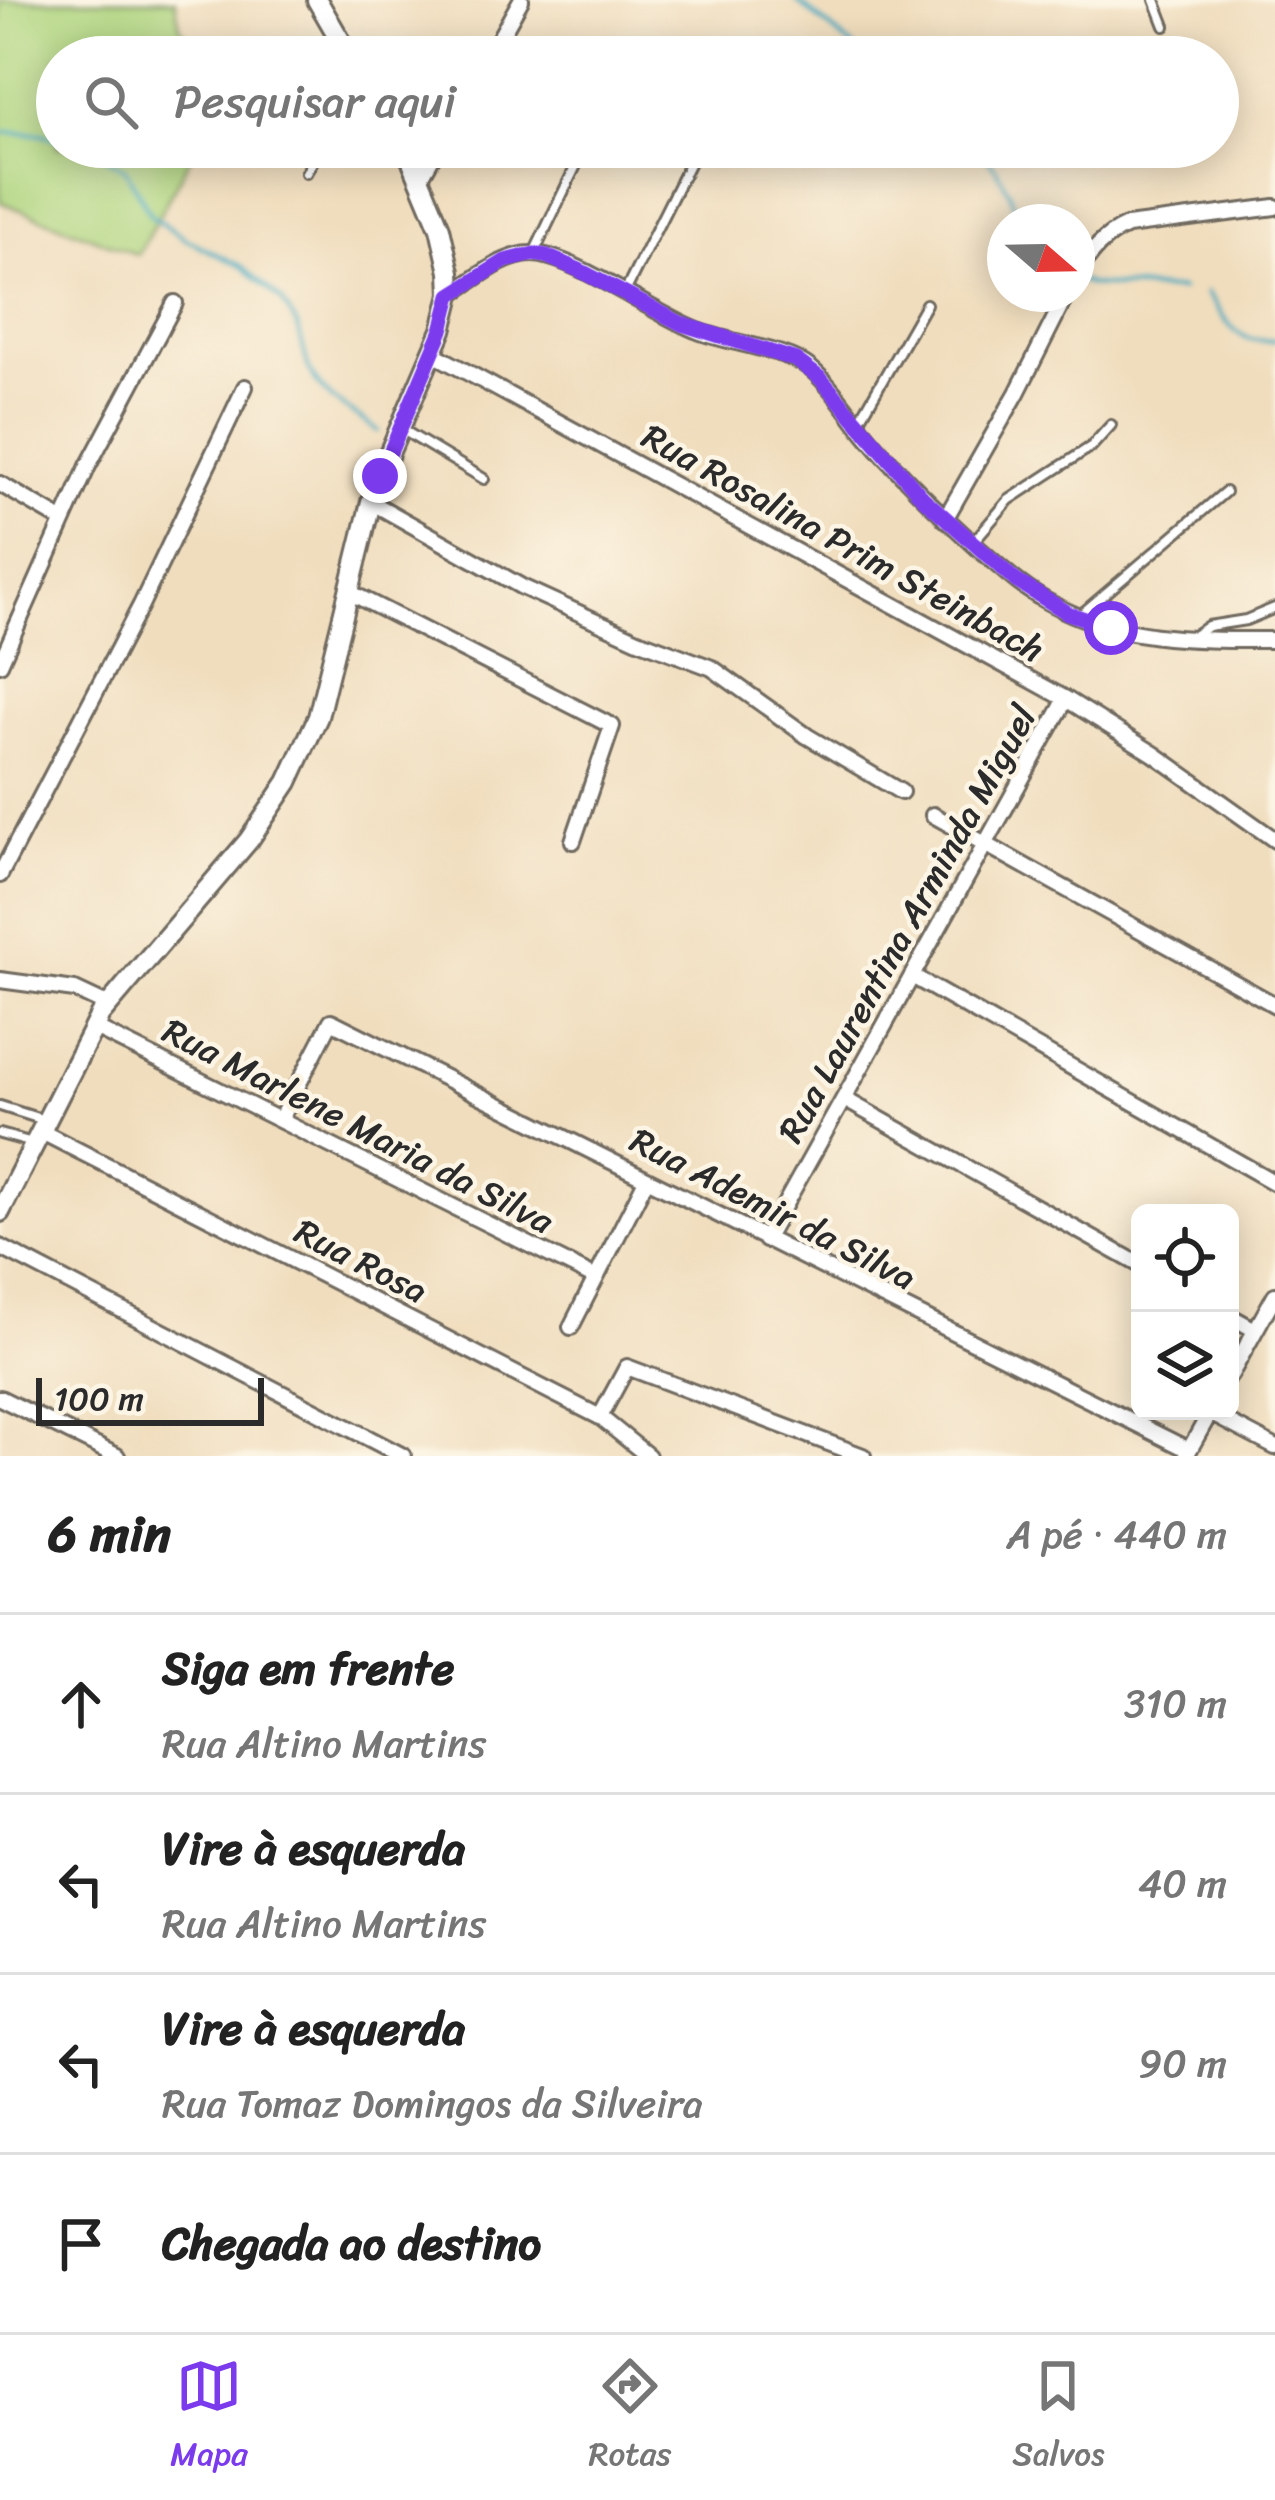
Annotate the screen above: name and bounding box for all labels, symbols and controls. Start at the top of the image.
search box [36,36,1239,168]
text: Pesquisar aqui [174,62,456,142]
icon: search [78,69,144,135]
north arrow [987,204,1095,312]
street label: Rua Rosalina Prim Steinbach [630,405,1056,681]
route end [353,449,407,503]
route start [1084,601,1138,655]
street label: Rua Laurentina Arminda Miguel [760,692,1055,1155]
street label: Rua Marlene Maria da Silva [151,999,566,1253]
street label: Rua Ademir da Silva [618,1109,928,1309]
street label: Rua Rosa [283,1200,439,1322]
map controls [1131,1204,1239,1420]
button: locate [1131,1204,1239,1312]
button: layers [1131,1312,1239,1420]
text: 100 m [54,1370,144,1428]
scale bar [36,1372,264,1425]
text: 6 min [48,1489,171,1579]
text: A pé · 440 m [1006,1500,1227,1569]
text: Siga em frente [162,1629,454,1709]
text: 310 m [1124,1669,1227,1738]
icon: ahead [48,1671,114,1737]
text: Rua Altino Martins [162,1709,486,1778]
text: Vire à esquerda [162,1809,465,1889]
text: 40 m [1138,1849,1227,1918]
icon: left [48,1851,114,1917]
text: Rua Altino Martins [162,1889,486,1958]
text: Vire à esquerda [162,1989,465,2069]
text: 90 m [1138,2029,1227,2098]
icon: left [48,2031,114,2097]
text: Rua Tomaz Domingos da Silveira [162,2069,703,2138]
text: Chegada ao destino [162,2204,541,2284]
icon: arrive [48,2211,114,2277]
tab: Mapa [170,2353,248,2483]
tab: Rotas [589,2353,672,2483]
tab: Salvos [1012,2353,1105,2483]

